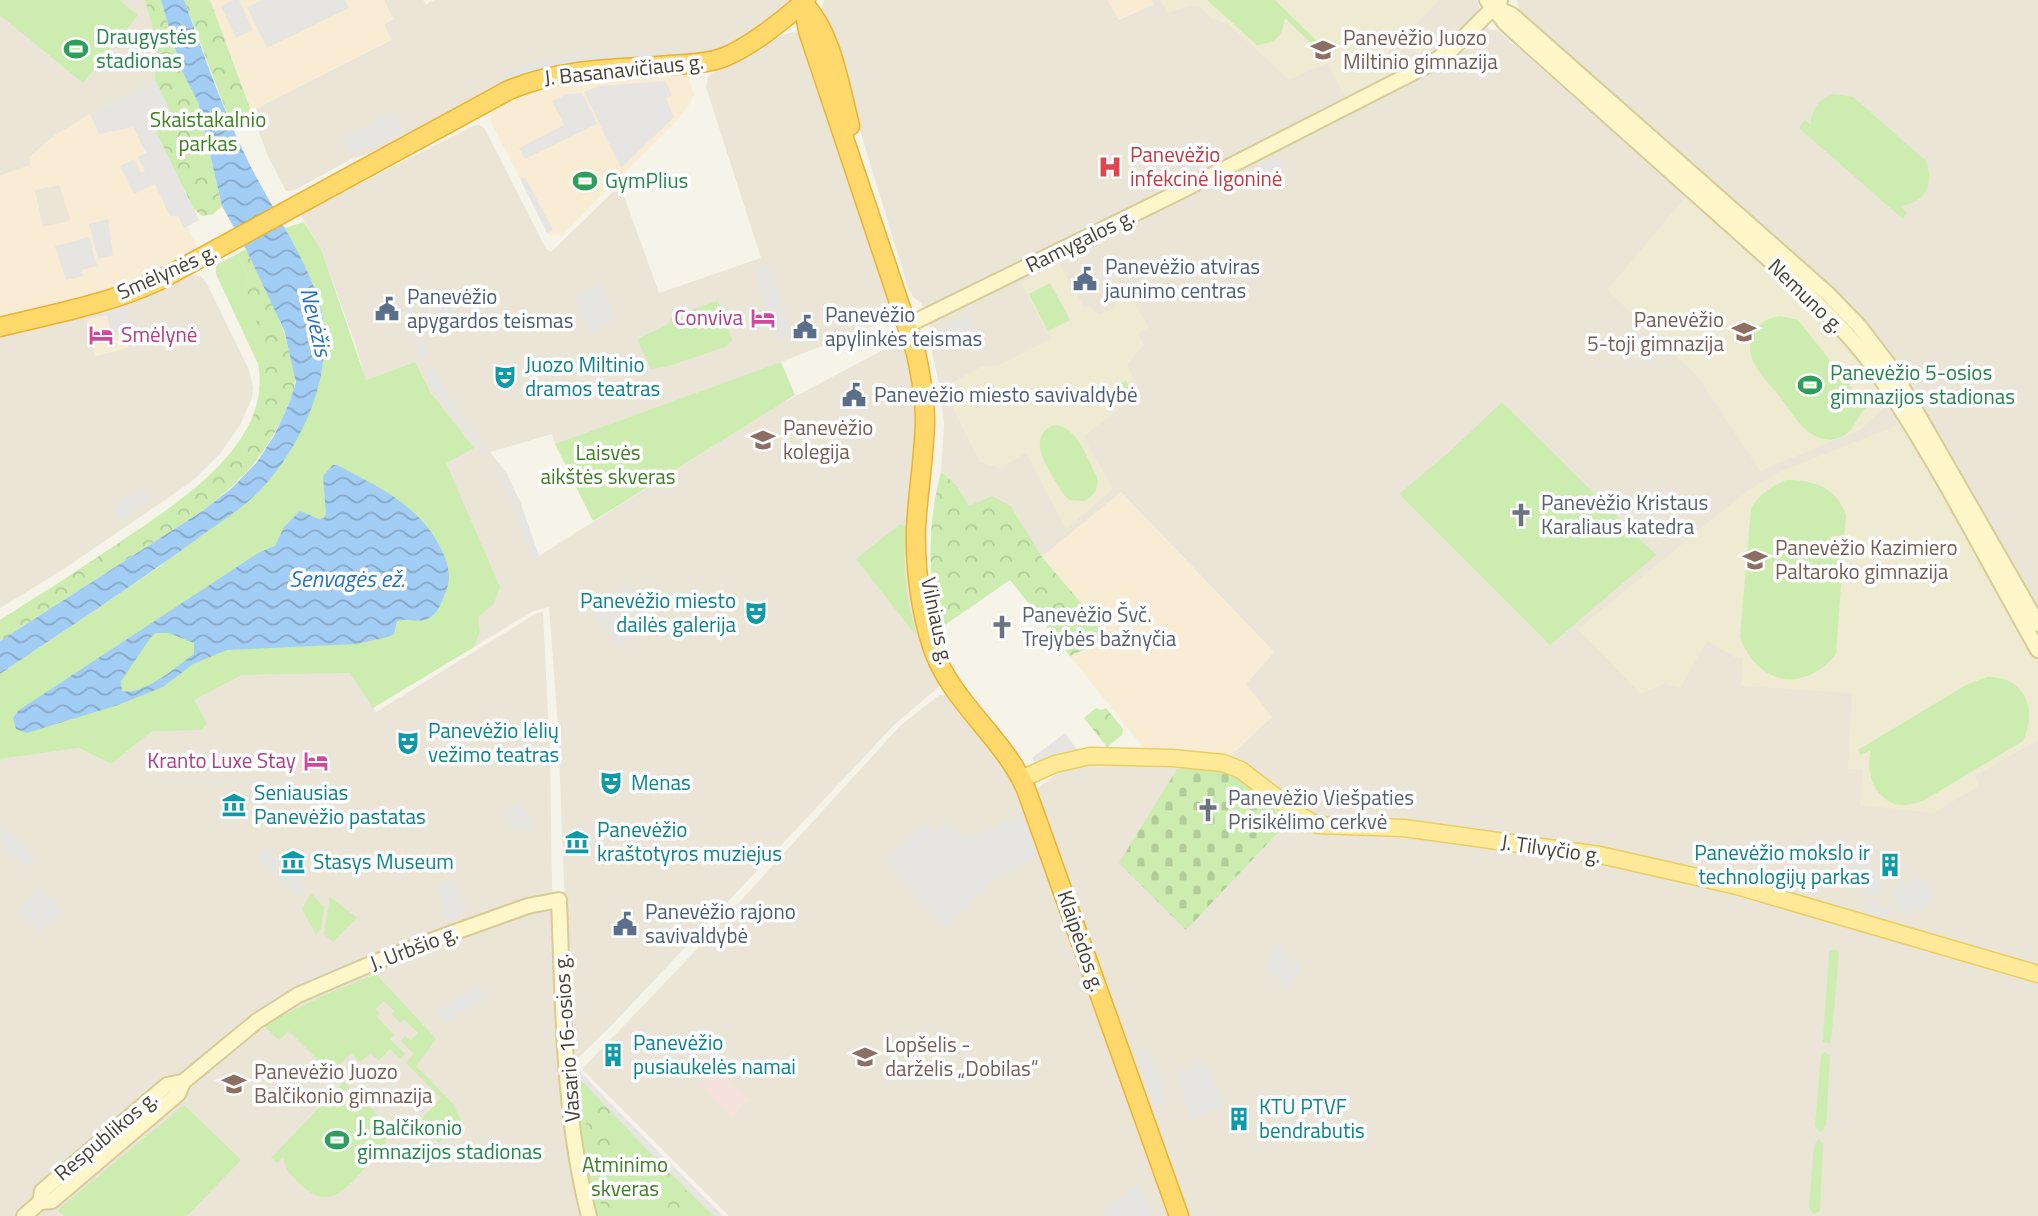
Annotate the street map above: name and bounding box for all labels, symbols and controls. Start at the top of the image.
place label: Draugystės stadionas [96,20,197,76]
place label: Panevėžio Juozo Miltinio gimnazija [1343,21,1498,77]
sports icon: Draugystės stadionas [62,35,90,63]
school or university icon: Panevėžio Juozo Miltinio gimnazija [1309,36,1337,64]
street label: J. Basanavičiaus g. [542,45,705,93]
park label: Skaistakalnio parkas [150,103,266,159]
place label: Panevėžio infekcinė ligoninė [1130,138,1282,194]
hospital icon: Panevėžio infekcinė ligoninė [1096,153,1124,181]
place label: GymPlius [605,164,688,196]
sports icon: GymPlius [571,167,599,195]
street label: Ramygalos g. [1020,200,1140,280]
street label: Smėlynės g. [112,235,222,307]
place label: Panevėžio atviras jaunimo centras [1103,250,1260,306]
street label: Nemuno g. [1761,251,1852,340]
public building icon: Panevėžio atviras jaunimo centras [1071,265,1099,293]
place label: Panevėžio apygardos teismas [407,280,573,336]
water label: Nevėžis [292,284,342,362]
public building icon: Panevėžio apygardos teismas [373,295,401,323]
place label: Panevėžio apylinkės teismas [825,298,982,354]
place label: Conviva [674,301,743,333]
place label: Panevėžio 5-toji gimnazija [1587,303,1724,359]
hotel icon: Conviva [749,304,777,332]
public building icon: Panevėžio apylinkės teismas [791,313,819,341]
place label: Smėlynė [121,318,197,350]
school or university icon: Panevėžio 5-toji gimnazija [1730,318,1758,346]
hotel icon: Smėlynė [87,321,115,349]
place label: Juozo Miltinio dramos teatras [525,348,660,404]
place label: Panevėžio 5-osios gimnazijos stadionas [1830,356,2015,412]
theatre icon: Juozo Miltinio dramos teatras [491,363,519,391]
sports icon: Panevėžio 5-osios gimnazijos stadionas [1796,371,1824,399]
place label: Panevėžio miesto savivaldybė [874,378,1138,410]
public building icon: Panevėžio miesto savivaldybė [840,381,868,409]
place label: Panevėžio kolegija [783,411,873,467]
school or university icon: Panevėžio kolegija [749,426,777,454]
park label: Laisvės aikštės skveras [540,436,676,492]
place label: Panevėžio Kristaus Karaliaus katedra [1541,486,1708,542]
church icon: Panevėžio Kristaus Karaliaus katedra [1507,501,1535,529]
place label: Panevėžio Kazimiero Paltaroko gimnazija [1775,531,1958,587]
school or university icon: Panevėžio Kazimiero Paltaroko gimnazija [1741,546,1769,574]
water label: Senvagės ež. [289,561,405,596]
street label: Vilniaus g. [913,574,963,668]
place label: Panevėžio miesto dailės galerija [580,584,736,640]
place label: Panevėžio Švč. Trejybės bažnyčia [1022,598,1177,654]
theatre icon: Panevėžio miesto dailės galerija [742,599,770,627]
church icon: Panevėžio Švč. Trejybės bažnyčia [988,613,1016,641]
place label: Panevėžio lėlių vežimo teatras [428,714,559,770]
theatre icon: Panevėžio lėlių vežimo teatras [394,729,422,757]
place label: Kranto Luxe Stay [147,744,296,776]
hotel icon: Kranto Luxe Stay [302,747,330,775]
place label: Menas [631,766,691,798]
theatre icon: Menas [597,769,625,797]
place label: Seniausias Panevėžio pastatas [254,776,426,832]
place label: Panevėžio Viešpaties Prisikėlimo cerkvė [1228,781,1414,837]
museum icon: Seniausias Panevėžio pastatas [220,791,248,819]
church icon: Panevėžio Viešpaties Prisikėlimo cerkvė [1194,796,1222,824]
place label: Panevėžio kraštotyros muziejus [597,813,782,869]
street label: J. Tilvyčio g. [1499,825,1603,871]
museum icon: Panevėžio kraštotyros muziejus [563,828,591,856]
place label: Panevėžio mokslo ir technologijų parkas [1694,836,1870,892]
place label: Stasys Museum [313,845,454,877]
museum icon: Stasys Museum [279,848,307,876]
building icon: Panevėžio mokslo ir technologijų parkas [1876,851,1904,879]
street label: Klaipėdos g. [1050,886,1114,996]
place label: Panevėžio rajono savivaldybė [645,895,796,951]
public building icon: Panevėžio rajono savivaldybė [611,910,639,938]
street label: J. Urbšio g. [365,916,463,979]
street label: Vasario 16-osios g. [544,953,588,1123]
place label: Panevėžio pusiaukelės namai [633,1026,796,1082]
place label: Lopšelis - darželis „Dobilas“ [885,1028,1039,1084]
building icon: Panevėžio pusiaukelės namai [599,1041,627,1069]
school or university icon: Lopšelis - darželis „Dobilas“ [851,1043,879,1071]
place label: Panevėžio Juozo Balčikonio gimnazija [254,1055,433,1111]
school or university icon: Panevėžio Juozo Balčikonio gimnazija [220,1070,248,1098]
street label: Respublikos g. [47,1082,164,1188]
place label: KTU PTVF bendrabutis [1259,1090,1365,1146]
building icon: KTU PTVF bendrabutis [1225,1105,1253,1133]
place label: J. Balčikonio gimnazijos stadionas [357,1111,542,1167]
sports icon: J. Balčikonio gimnazijos stadionas [323,1126,351,1154]
park label: Atminimo skveras [582,1148,668,1204]

